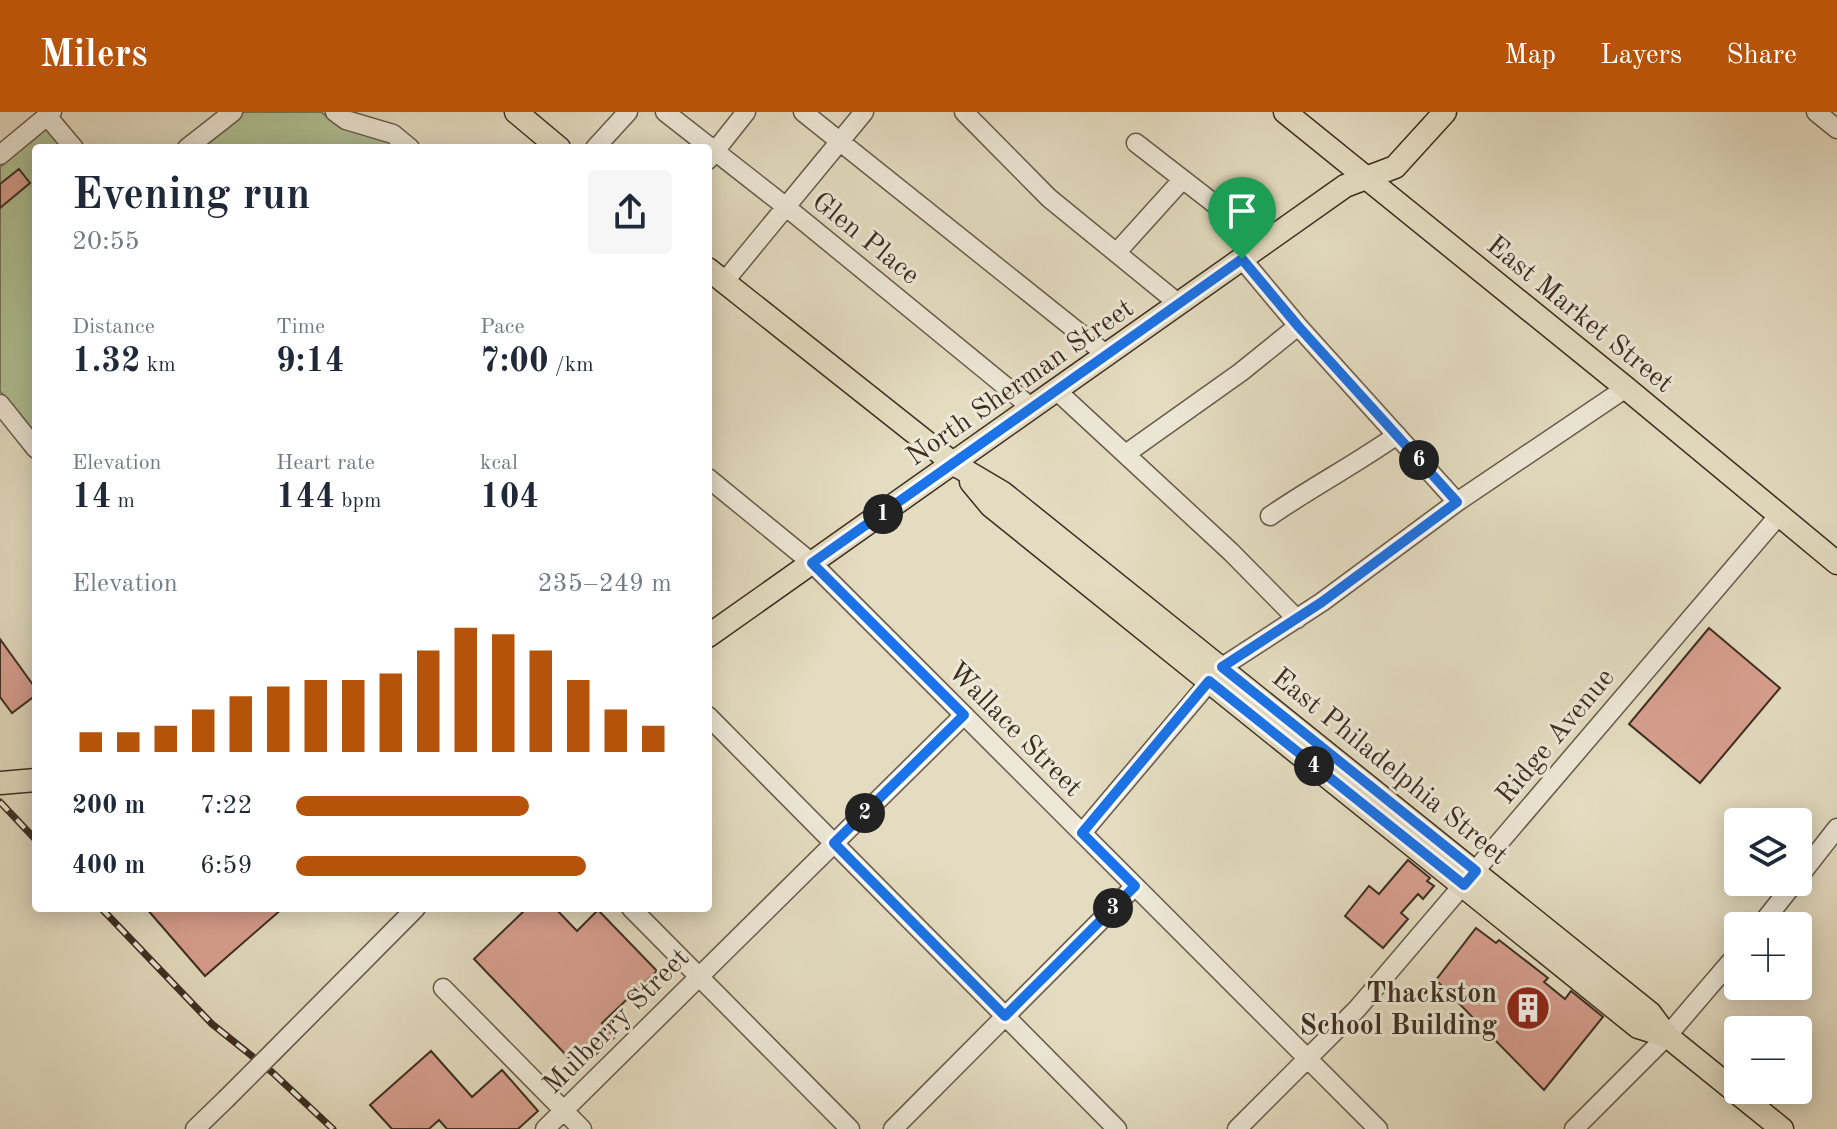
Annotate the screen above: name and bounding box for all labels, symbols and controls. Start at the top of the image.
text: Milers [40,37,148,75]
text: Map [1504,42,1556,70]
text: Layers [1600,42,1682,70]
text: Share [1726,42,1797,70]
button: share [588,170,672,254]
text: Evening run [72,174,310,218]
pin [1208,177,1276,259]
street label: Glen Place [806,188,924,291]
icon: arrive [1220,189,1264,233]
text: 20:55 [72,229,140,255]
street label: East Market Street [1481,232,1678,399]
street label: North Sherman Street [902,295,1139,472]
text: Distance [72,316,155,338]
text: Time [276,316,325,338]
text: Pace [480,316,525,338]
text: 1.32 [72,345,141,379]
text: 9:14 [276,345,345,379]
text: 7:00 [480,345,549,379]
text: km [141,354,176,376]
text: /km [549,354,594,376]
pin: 6 [1399,440,1439,480]
text: 6 [1413,449,1425,471]
text: Elevation [72,452,162,474]
text: Heart rate [276,452,375,474]
text: kcal [480,452,518,474]
text: 14 [72,481,111,515]
text: 144 [276,481,335,515]
text: 104 [480,481,539,515]
text: m [111,490,135,512]
text: bpm [335,490,381,512]
pin: 1 [863,494,903,534]
text: 1 [877,503,889,525]
text: Elevation [72,571,178,597]
text: 235–249 m [537,571,672,597]
street label: Wallace Street [941,657,1087,803]
street label: East Philadelphia Street [1266,664,1512,871]
street label: Ridge Avenue [1492,664,1621,810]
pin: 4 [1294,746,1334,786]
text: 4 [1308,755,1320,777]
text: 200 m [72,793,145,819]
text: 7:22 [200,793,253,819]
pin: 2 [845,793,885,833]
text: 2 [859,802,871,824]
map controls [1724,808,1812,1104]
button: layers [1724,808,1812,896]
text: 400 m [72,853,145,879]
text: 6:59 [200,853,253,879]
pin: 3 [1093,888,1133,928]
text: 3 [1107,897,1119,919]
button: + [1724,912,1812,1000]
street label: Mulberry Street [539,944,695,1100]
place label: Thackston School Building [1300,981,1497,1041]
building icon: Thackston School Building [1504,984,1552,1032]
button: − [1724,1016,1812,1104]

